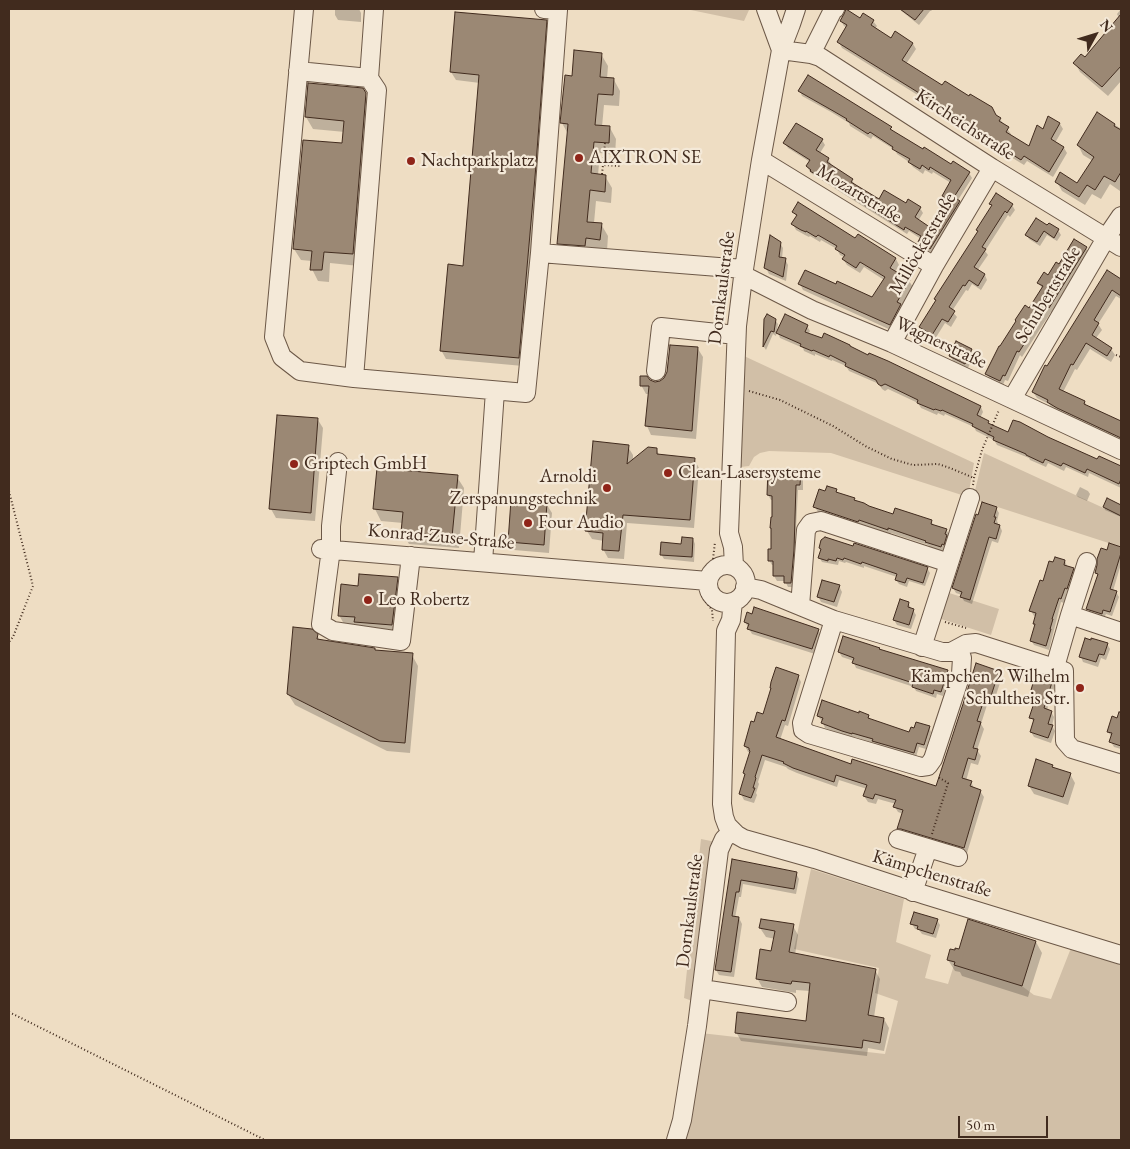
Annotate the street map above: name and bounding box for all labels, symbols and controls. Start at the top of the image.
north arrow [1070,10,1120,60]
text: N [1096,15,1117,36]
street label: Kircheichstraße [911,84,1019,166]
place label: AIXTRON SE [589,147,701,169]
place label: Nachtparkplatz [421,150,534,172]
marker: AIXTRON SE [573,152,585,164]
marker: Nachtparkplatz [405,155,417,167]
street label: Mozartstraße [812,160,906,228]
street label: Millöckerstraße [885,189,961,299]
street label: Dornkaulstraße [704,230,740,346]
street label: Schubertstraße [1010,242,1086,348]
street label: Wagnerstraße [892,312,990,374]
place label: Griptech GmbH [304,453,427,475]
marker: Griptech GmbH [288,458,300,470]
place label: Clean-Lasersysteme [678,462,821,484]
place label: Arnoldi Zerspanungstechnik [450,466,597,510]
marker: Clean-Lasersysteme [662,467,674,479]
marker: Arnoldi Zerspanungstechnik [601,482,613,494]
place label: Four Audio [538,512,624,534]
marker: Four Audio [522,517,534,529]
street label: Konrad-Zuse-Straße [367,519,515,555]
place label: Leo Robertz [378,589,469,611]
marker: Leo Robertz [362,594,374,606]
place label: Kämpchen 2 Wilhelm Schultheis Str. [910,666,1070,710]
marker: Kämpchen 2 Wilhelm Schultheis Str. [1074,682,1086,694]
street label: Kämpchenstraße [870,845,994,903]
street label: Dornkaulstraße [672,853,708,969]
scale bar [960,1106,1050,1138]
text: 50 m [966,1115,995,1134]

